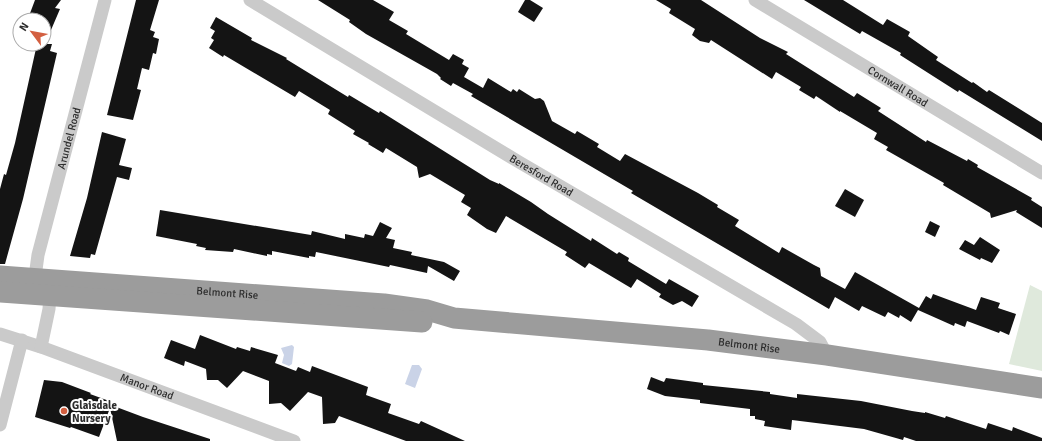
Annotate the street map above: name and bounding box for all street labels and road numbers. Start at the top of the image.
street label: Cornwall Road [865,64,930,110]
street label: Arundel Road [55,106,84,171]
street label: Beresford Road [507,152,575,199]
street label: Belmont Rise [196,284,259,302]
street label: Belmont Rise [717,335,781,356]
street label: Manor Road [118,371,176,403]

